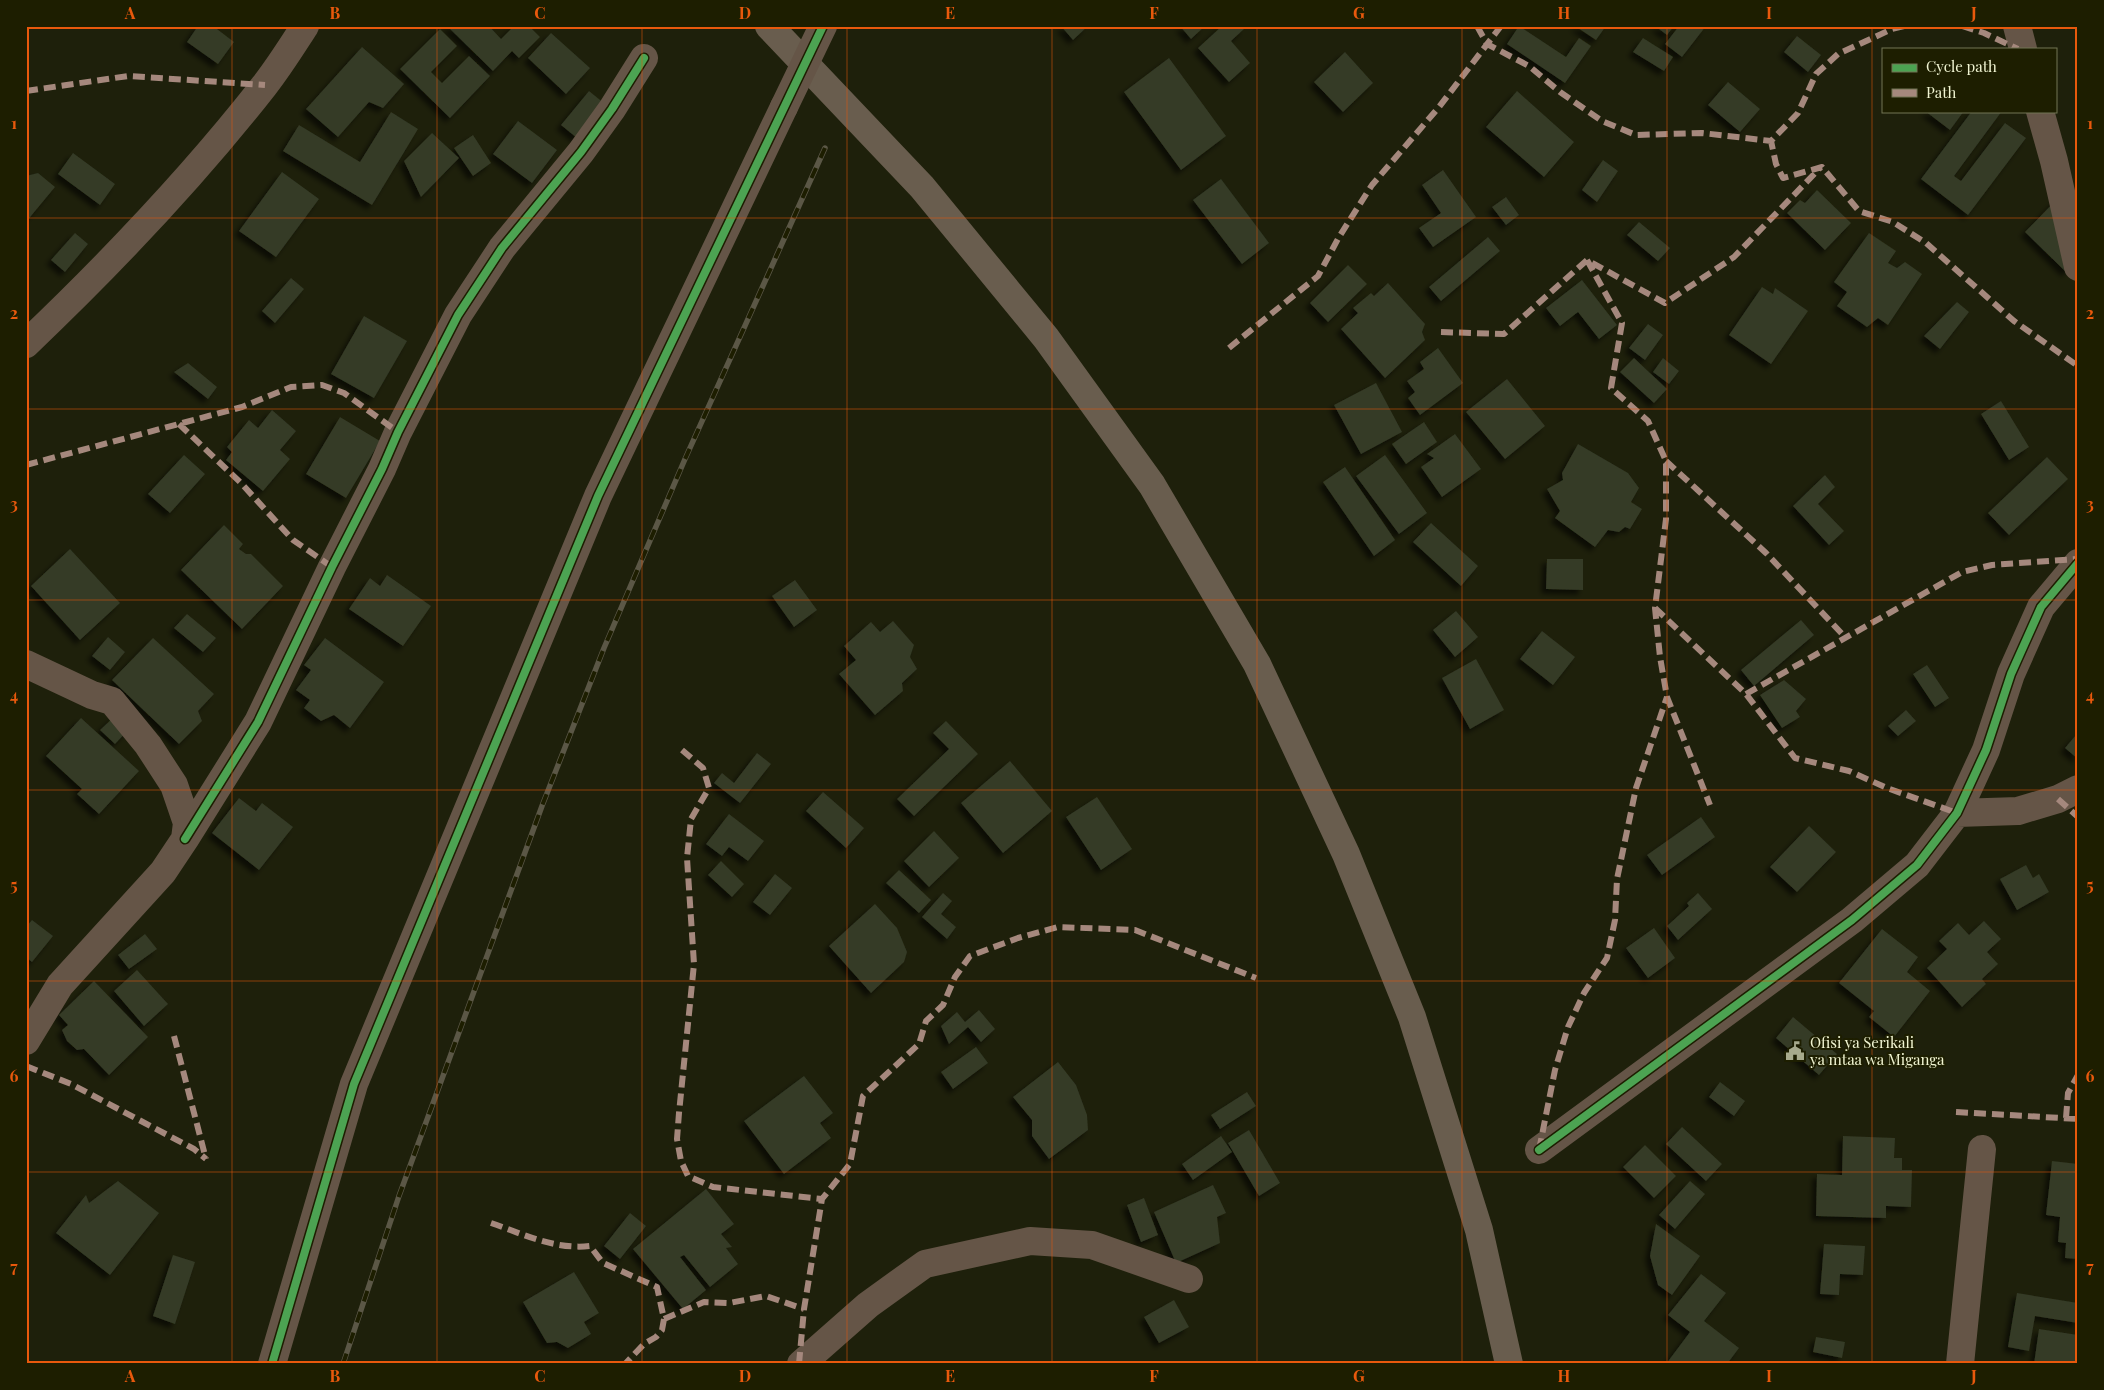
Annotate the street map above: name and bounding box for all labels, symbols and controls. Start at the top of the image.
text: A [124,2,136,23]
text: B [330,2,341,23]
text: C [534,2,546,23]
text: D [739,2,751,23]
text: E [945,2,955,23]
text: F [1149,2,1159,23]
text: G [1353,2,1365,23]
text: H [1558,2,1571,23]
text: I [1766,2,1772,23]
text: J [1970,2,1977,23]
legend [1882,48,2056,112]
text: Cycle path [1926,56,1997,76]
text: Path [1926,82,1956,102]
text: 1 [11,112,17,133]
text: 1 [2087,112,2093,133]
text: 2 [10,302,18,323]
text: 2 [2086,302,2094,323]
text: 3 [10,493,18,514]
text: 3 [2086,493,2094,514]
text: 4 [10,684,18,705]
text: 4 [2086,684,2094,705]
text: 5 [10,874,18,895]
text: 5 [2086,874,2094,895]
place label: Ofisi ya Serikali ya mtaa wa Miganga [1809,1032,1945,1069]
public building icon: Ofisi ya Serikali ya mtaa wa Miganga [1784,1040,1806,1062]
text: 6 [10,1065,19,1086]
text: 6 [2086,1065,2095,1086]
text: 7 [10,1256,18,1277]
text: 7 [2086,1256,2094,1277]
text: A [124,1365,136,1386]
text: B [330,1365,341,1386]
text: C [534,1365,546,1386]
text: D [739,1365,751,1386]
text: E [945,1365,955,1386]
text: F [1149,1365,1159,1386]
text: G [1353,1365,1365,1386]
text: H [1558,1365,1571,1386]
text: I [1766,1365,1772,1386]
text: J [1970,1365,1977,1386]

